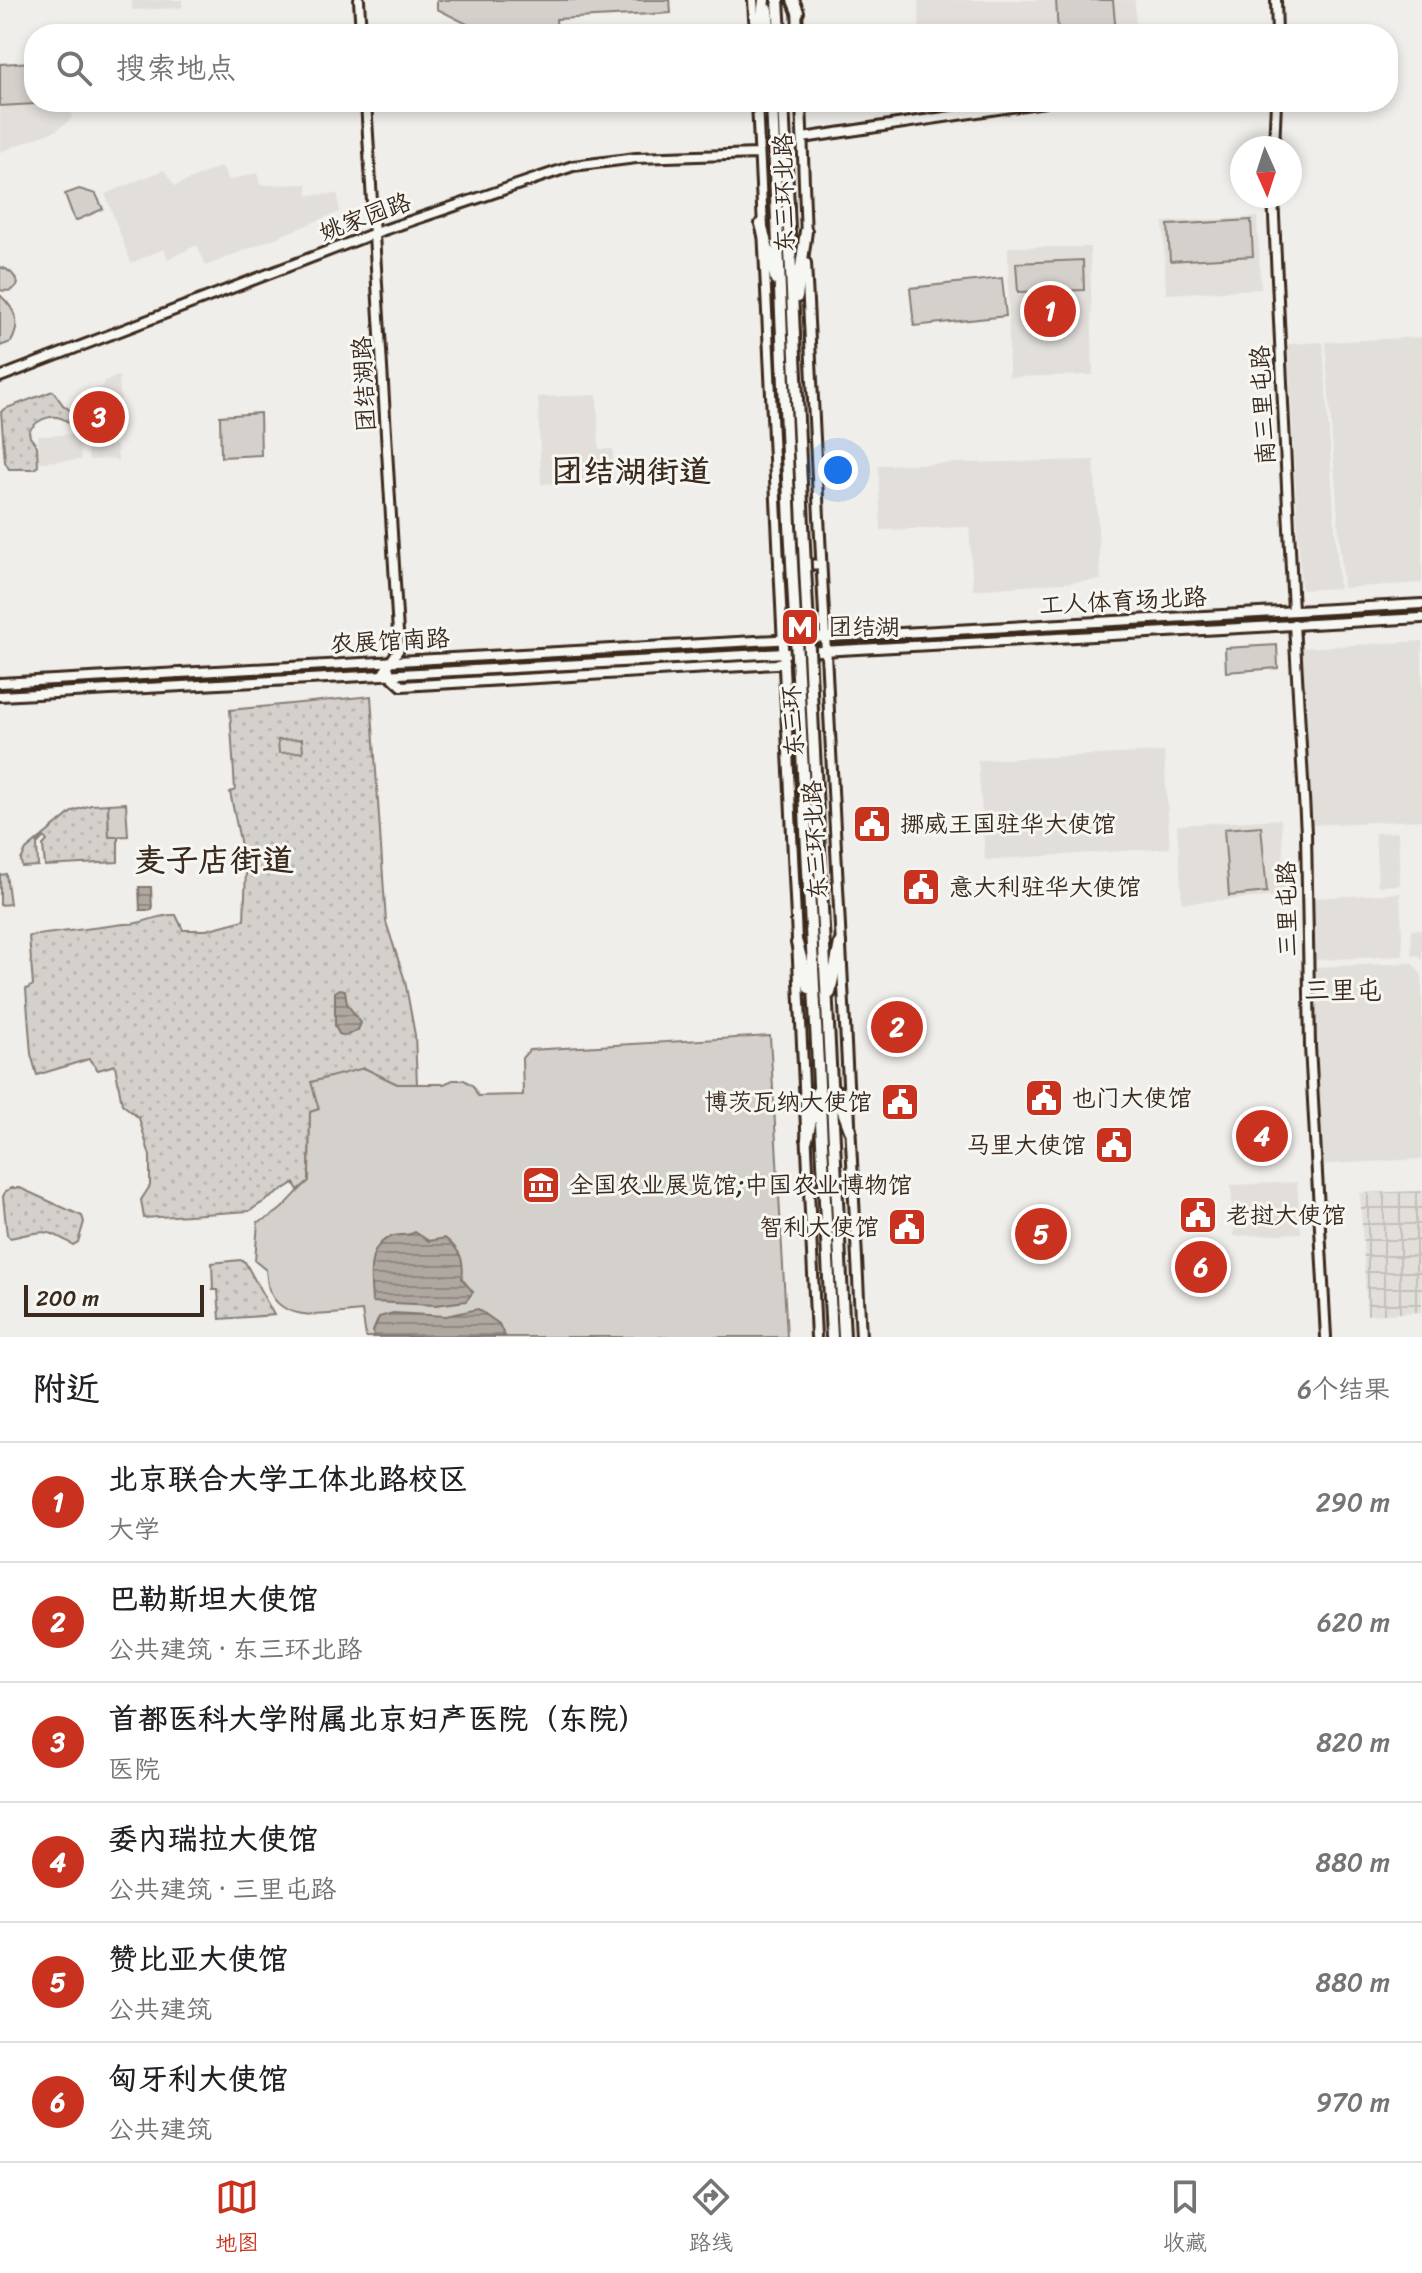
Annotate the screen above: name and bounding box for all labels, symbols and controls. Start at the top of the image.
search box [24,24,1398,112]
text: 搜索地点 [116,41,236,95]
icon: search [52,46,96,90]
street label: 东三环北路 [762,133,806,253]
north arrow [1230,136,1302,208]
street label: 姚家园路 [313,181,417,253]
pin: 1 [1024,281,1076,341]
street label: 团结湖路 [341,335,387,433]
street label: 南三里屯路 [1239,344,1287,466]
pin: 3 [73,387,125,447]
district label: 团结湖街道 [551,443,711,500]
your location [818,450,858,490]
street label: 工人体育场北路 [1038,576,1208,626]
metro station icon: 团结湖 [779,606,821,648]
place label: 团结湖 [828,606,900,648]
street label: 农展馆南路 [329,617,451,665]
street label: 东三环 [770,684,816,758]
street label: 东三环北路 [791,779,839,901]
public building icon: 挪威王国驻华大使馆 [851,803,893,845]
place label: 挪威王国驻华大使馆 [900,803,1116,845]
district label: 麦子店街道 [134,832,294,889]
street label: 三里屯路 [1265,861,1309,957]
public building icon: 意大利驻华大使馆 [900,866,942,908]
place label: 意大利驻华大使馆 [949,866,1141,908]
district label: 三里屯 [1304,967,1382,1013]
pin: 2 [871,997,923,1057]
public building icon: 也门大使馆 [1023,1077,1065,1119]
place label: 也门大使馆 [1072,1077,1192,1119]
place label: 博茨瓦纳大使馆 [704,1081,872,1123]
public building icon: 博茨瓦纳大使馆 [879,1081,921,1123]
pin: 4 [1236,1106,1288,1166]
place label: 马里大使馆 [966,1124,1086,1166]
public building icon: 马里大使馆 [1093,1124,1135,1166]
museum icon: 全国农业展览馆;中国农业博物馆 [520,1164,562,1206]
place label: 全国农业展览馆;中国农业博物馆 [569,1164,912,1206]
public building icon: 老挝大使馆 [1177,1194,1219,1236]
place label: 老挝大使馆 [1226,1194,1346,1236]
pin: 5 [1015,1204,1067,1264]
place label: 智利大使馆 [759,1206,879,1248]
public building icon: 智利大使馆 [886,1206,928,1248]
pin: 6 [1175,1237,1227,1297]
text: 200 m [36,1279,99,1318]
scale bar [24,1281,204,1317]
text: 附近 [32,1359,100,1419]
text: 6个结果 [1297,1366,1390,1412]
text: 北京联合大学工体北路校区 [108,1452,468,1506]
text: 1 [52,1479,64,1525]
text: 290 m [1316,1479,1390,1525]
text: 大学 [108,1506,160,1552]
text: 巴勒斯坦大使馆 [108,1572,318,1626]
text: 2 [50,1599,66,1645]
text: 620 m [1317,1599,1390,1645]
text: 公共建筑 · 东三环北路 [108,1626,363,1672]
text: 首都医科大学附属北京妇产医院（东院） [108,1692,648,1746]
text: 3 [51,1719,65,1765]
text: 820 m [1316,1719,1390,1765]
text: 医院 [108,1746,160,1792]
text: 委内瑞拉大使馆 [108,1812,318,1866]
text: 4 [50,1839,66,1885]
text: 880 m [1315,1839,1390,1885]
text: 公共建筑 · 三里屯路 [108,1866,337,1912]
text: 赞比亚大使馆 [108,1932,288,1986]
text: 5 [50,1959,66,2005]
text: 880 m [1315,1959,1390,2005]
text: 公共建筑 [108,1986,212,2032]
text: 匈牙利大使馆 [108,2052,288,2106]
text: 6 [51,2079,65,2125]
text: 970 m [1316,2079,1390,2125]
text: 公共建筑 [108,2106,212,2152]
tab: 地图 [215,2175,259,2262]
tab: 路线 [689,2175,733,2262]
tab: 收藏 [1163,2175,1207,2262]

